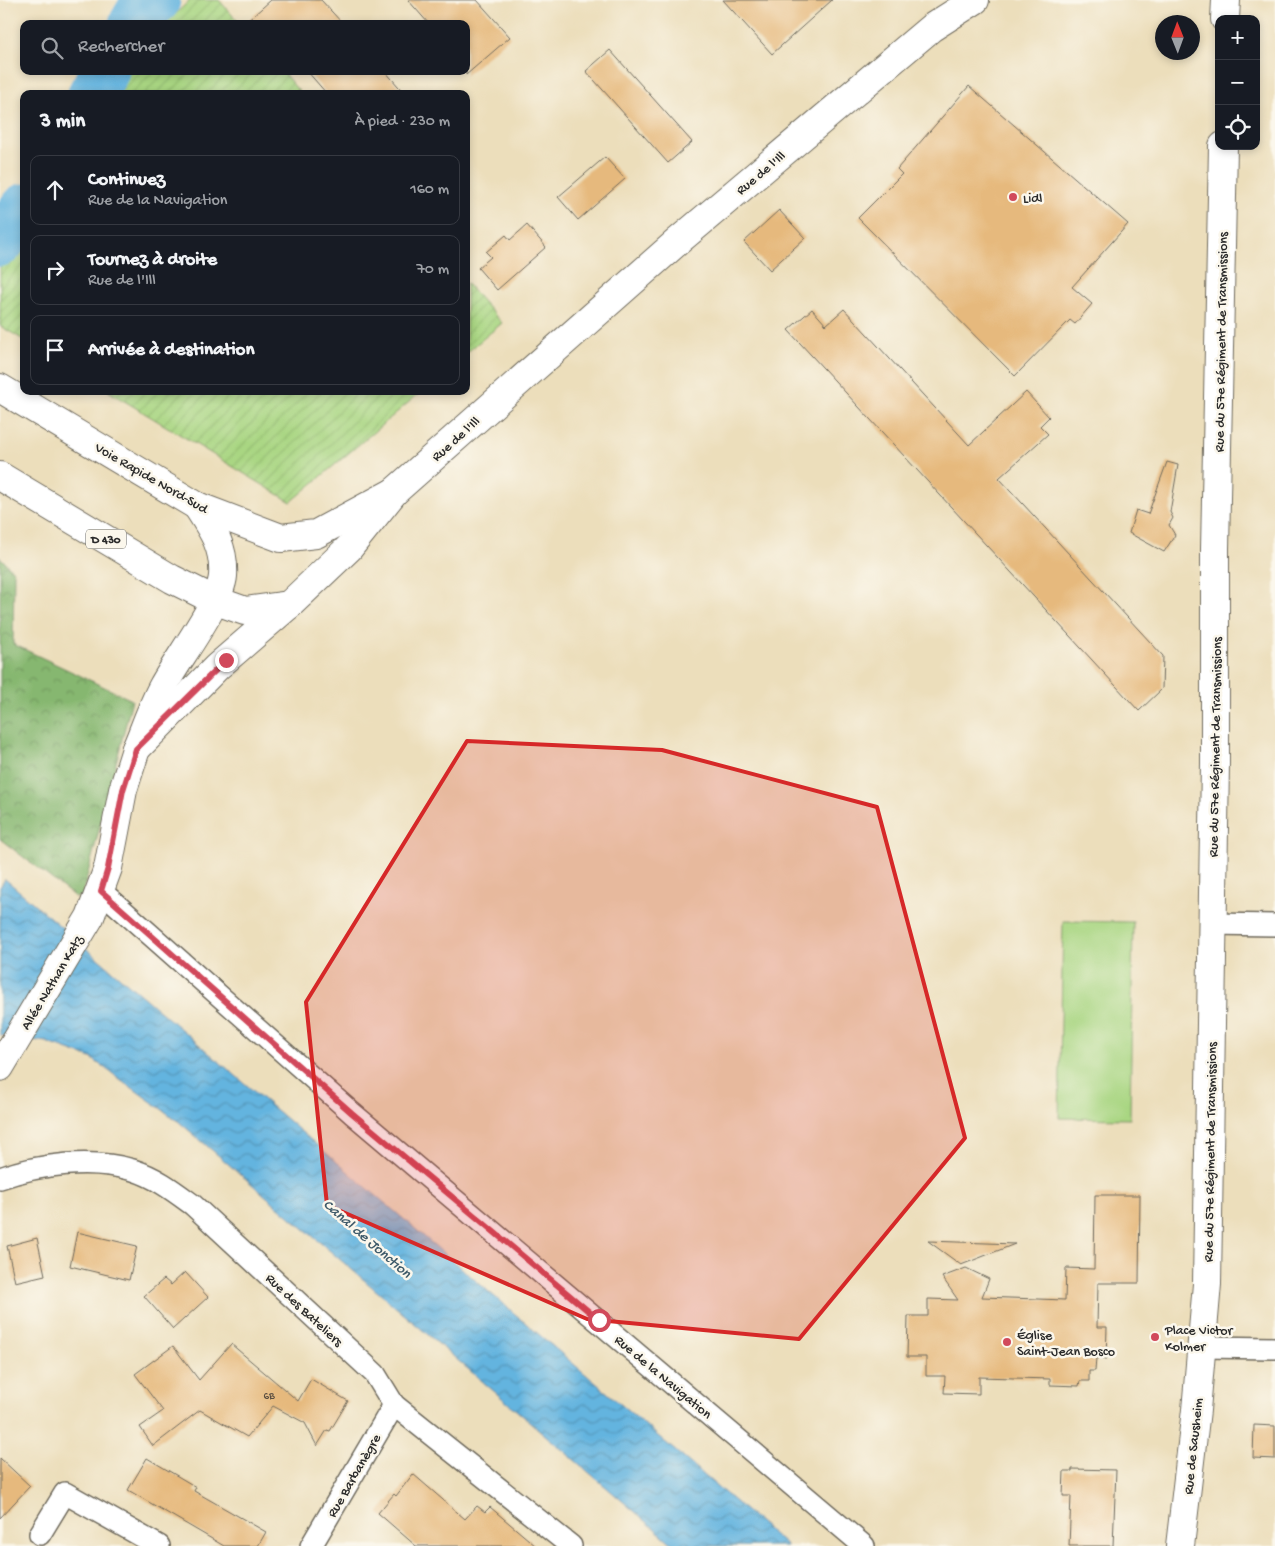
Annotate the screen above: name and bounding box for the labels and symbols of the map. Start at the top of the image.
north arrow [1155,15,1200,60]
street label: Rue de l'Ill [733,148,790,200]
marker: Lidl [1007,191,1019,203]
place label: Lidl [1023,191,1042,208]
street label: Rue du 57e Régiment de Transmissions [1212,231,1233,452]
street label: Rue de l'Ill [429,414,484,466]
street label: Voie Rapide Nord-Sud [90,439,212,519]
road number: D 430 [86,530,126,548]
street label: Rue du 57e Régiment de Transmissions [1206,636,1227,857]
route end [215,649,238,672]
street label: Allée Nathan Katz [18,932,89,1034]
street label: Rue du 57e Régiment de Transmissions [1201,1041,1222,1262]
water label: Canal de Jonction [319,1196,415,1283]
street label: Rue des Bateliers [261,1271,346,1352]
route start [588,1309,611,1332]
place label: Place Victor Kolmer [1164,1323,1233,1356]
place label: Église Saint-Jean Bosco [1017,1328,1115,1361]
marker: Place Victor Kolmer [1149,1331,1161,1343]
street label: Rue de la Navigation [610,1332,715,1424]
marker: Église Saint-Jean Bosco [1001,1336,1013,1348]
house number: 6B [263,1391,275,1403]
street label: Rue de Sausheim [1181,1397,1208,1495]
street label: Rue Barbanègre [324,1431,386,1521]

